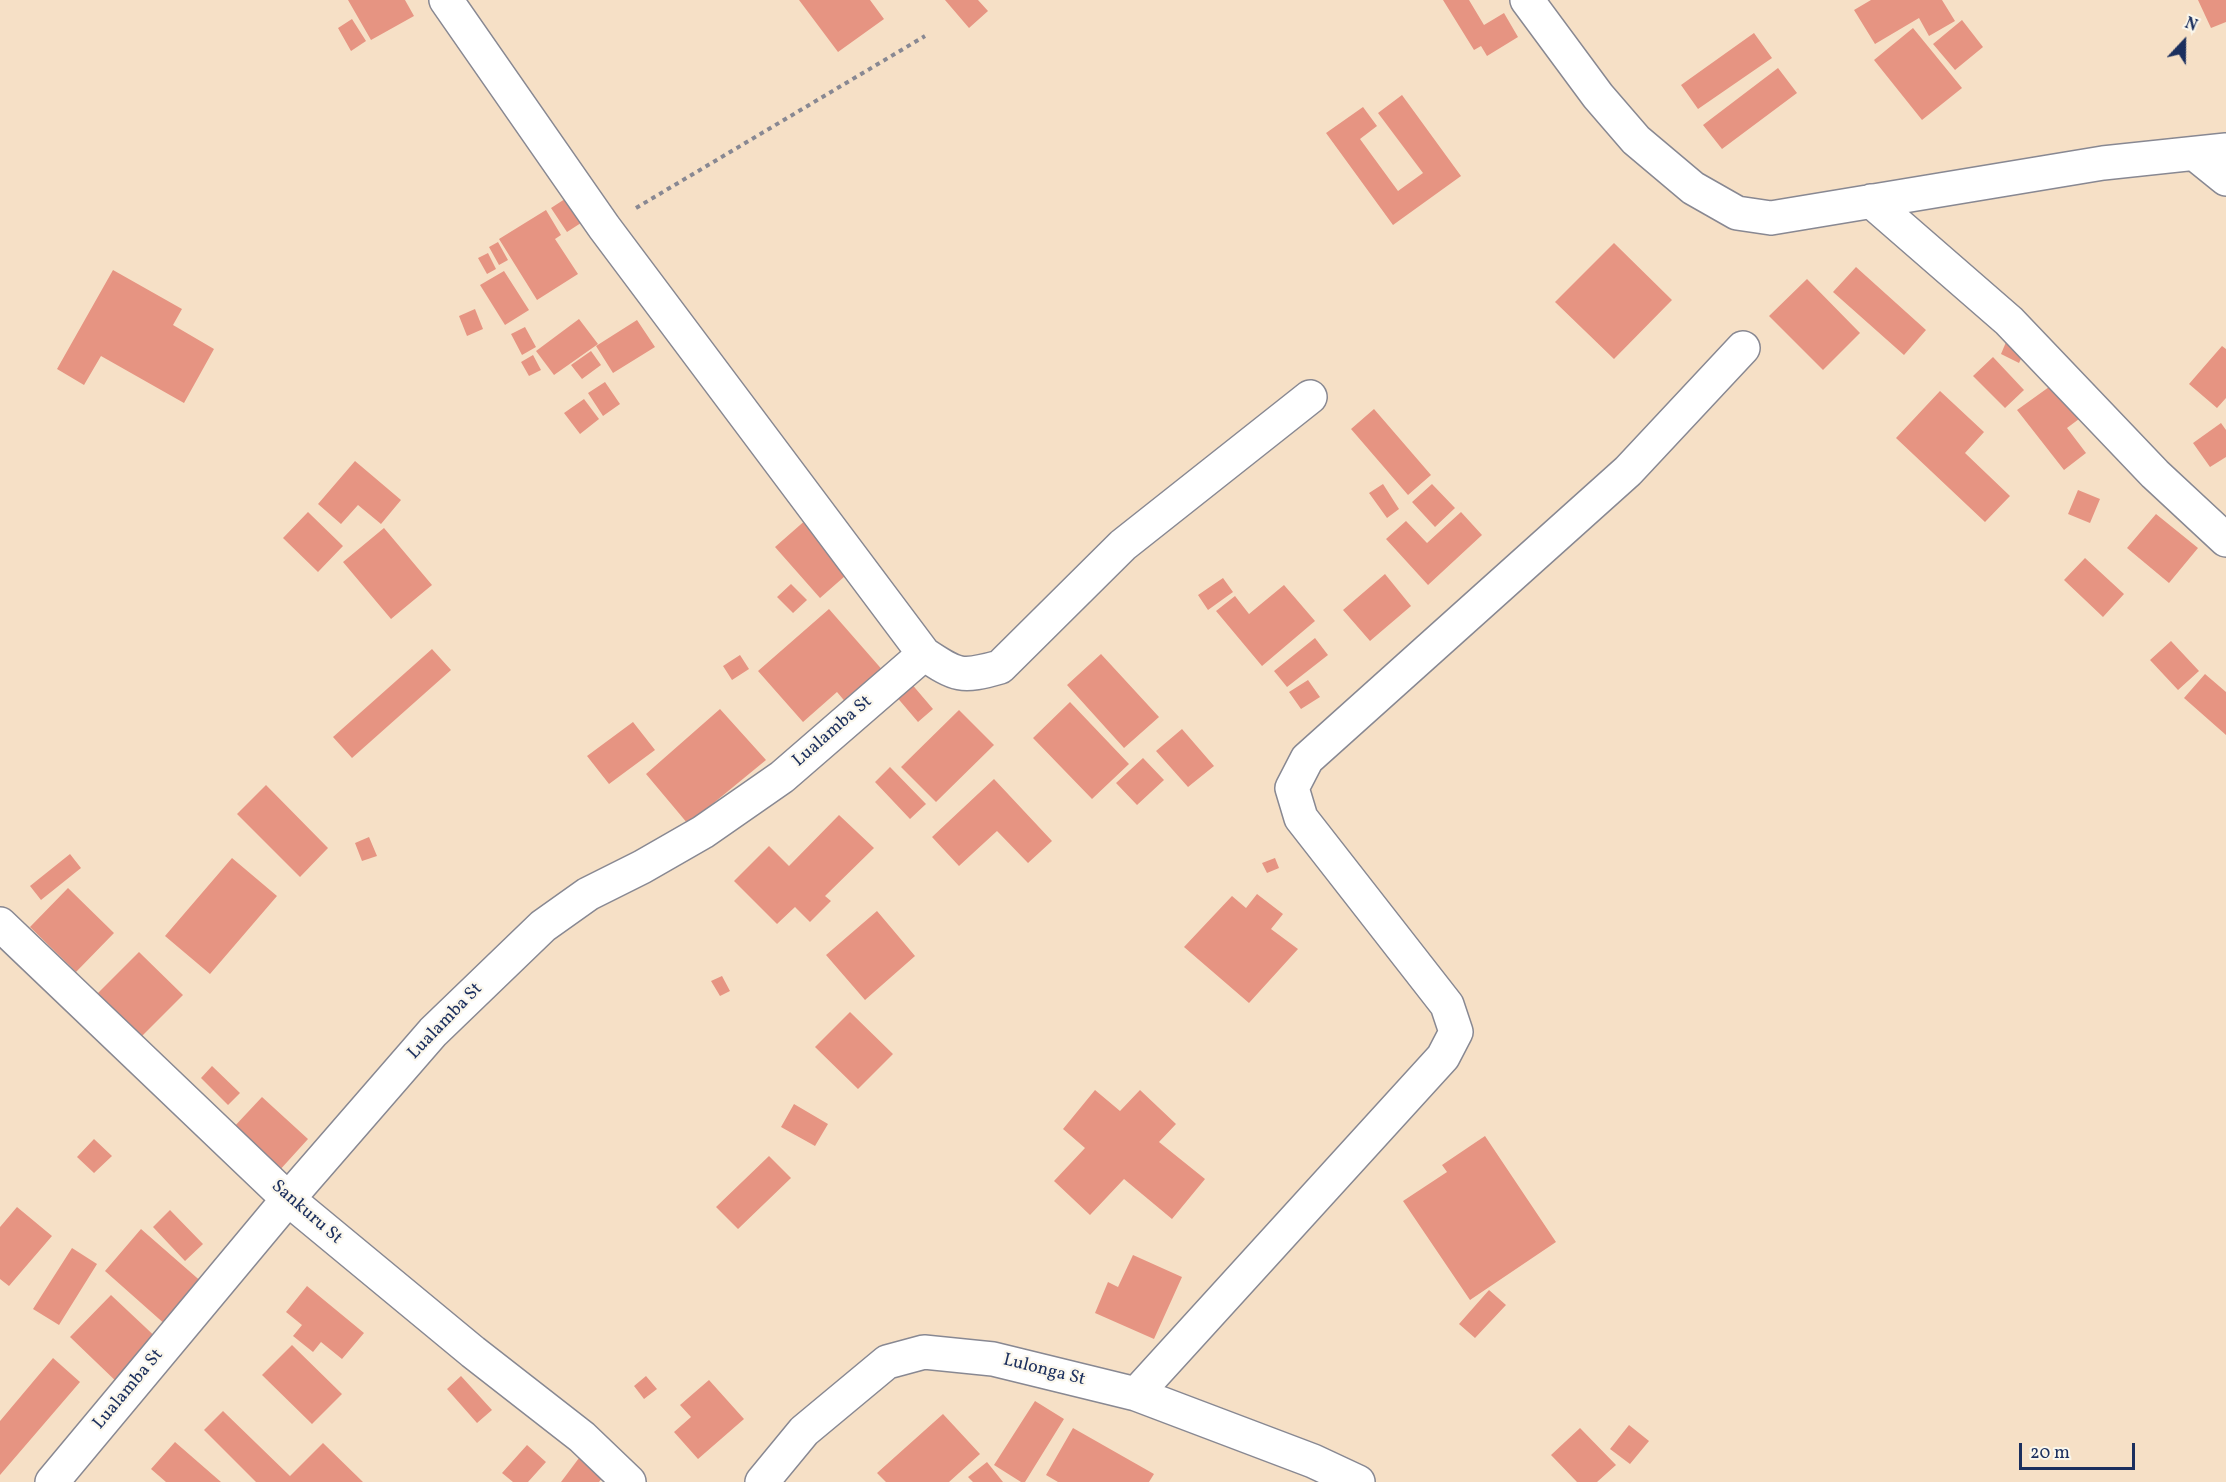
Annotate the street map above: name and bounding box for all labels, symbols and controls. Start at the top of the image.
north arrow [2154,12,2214,72]
text: N [2181,13,2200,38]
street label: Lualamba St [789,692,877,772]
street label: Lualamba St [404,979,488,1065]
street label: Sankuru St [266,1176,346,1250]
street label: Lualamba St [89,1345,169,1435]
street label: Lulonga St [1001,1350,1087,1392]
scale bar [2022,1431,2138,1469]
text: 20 m [2030,1441,2070,1466]

